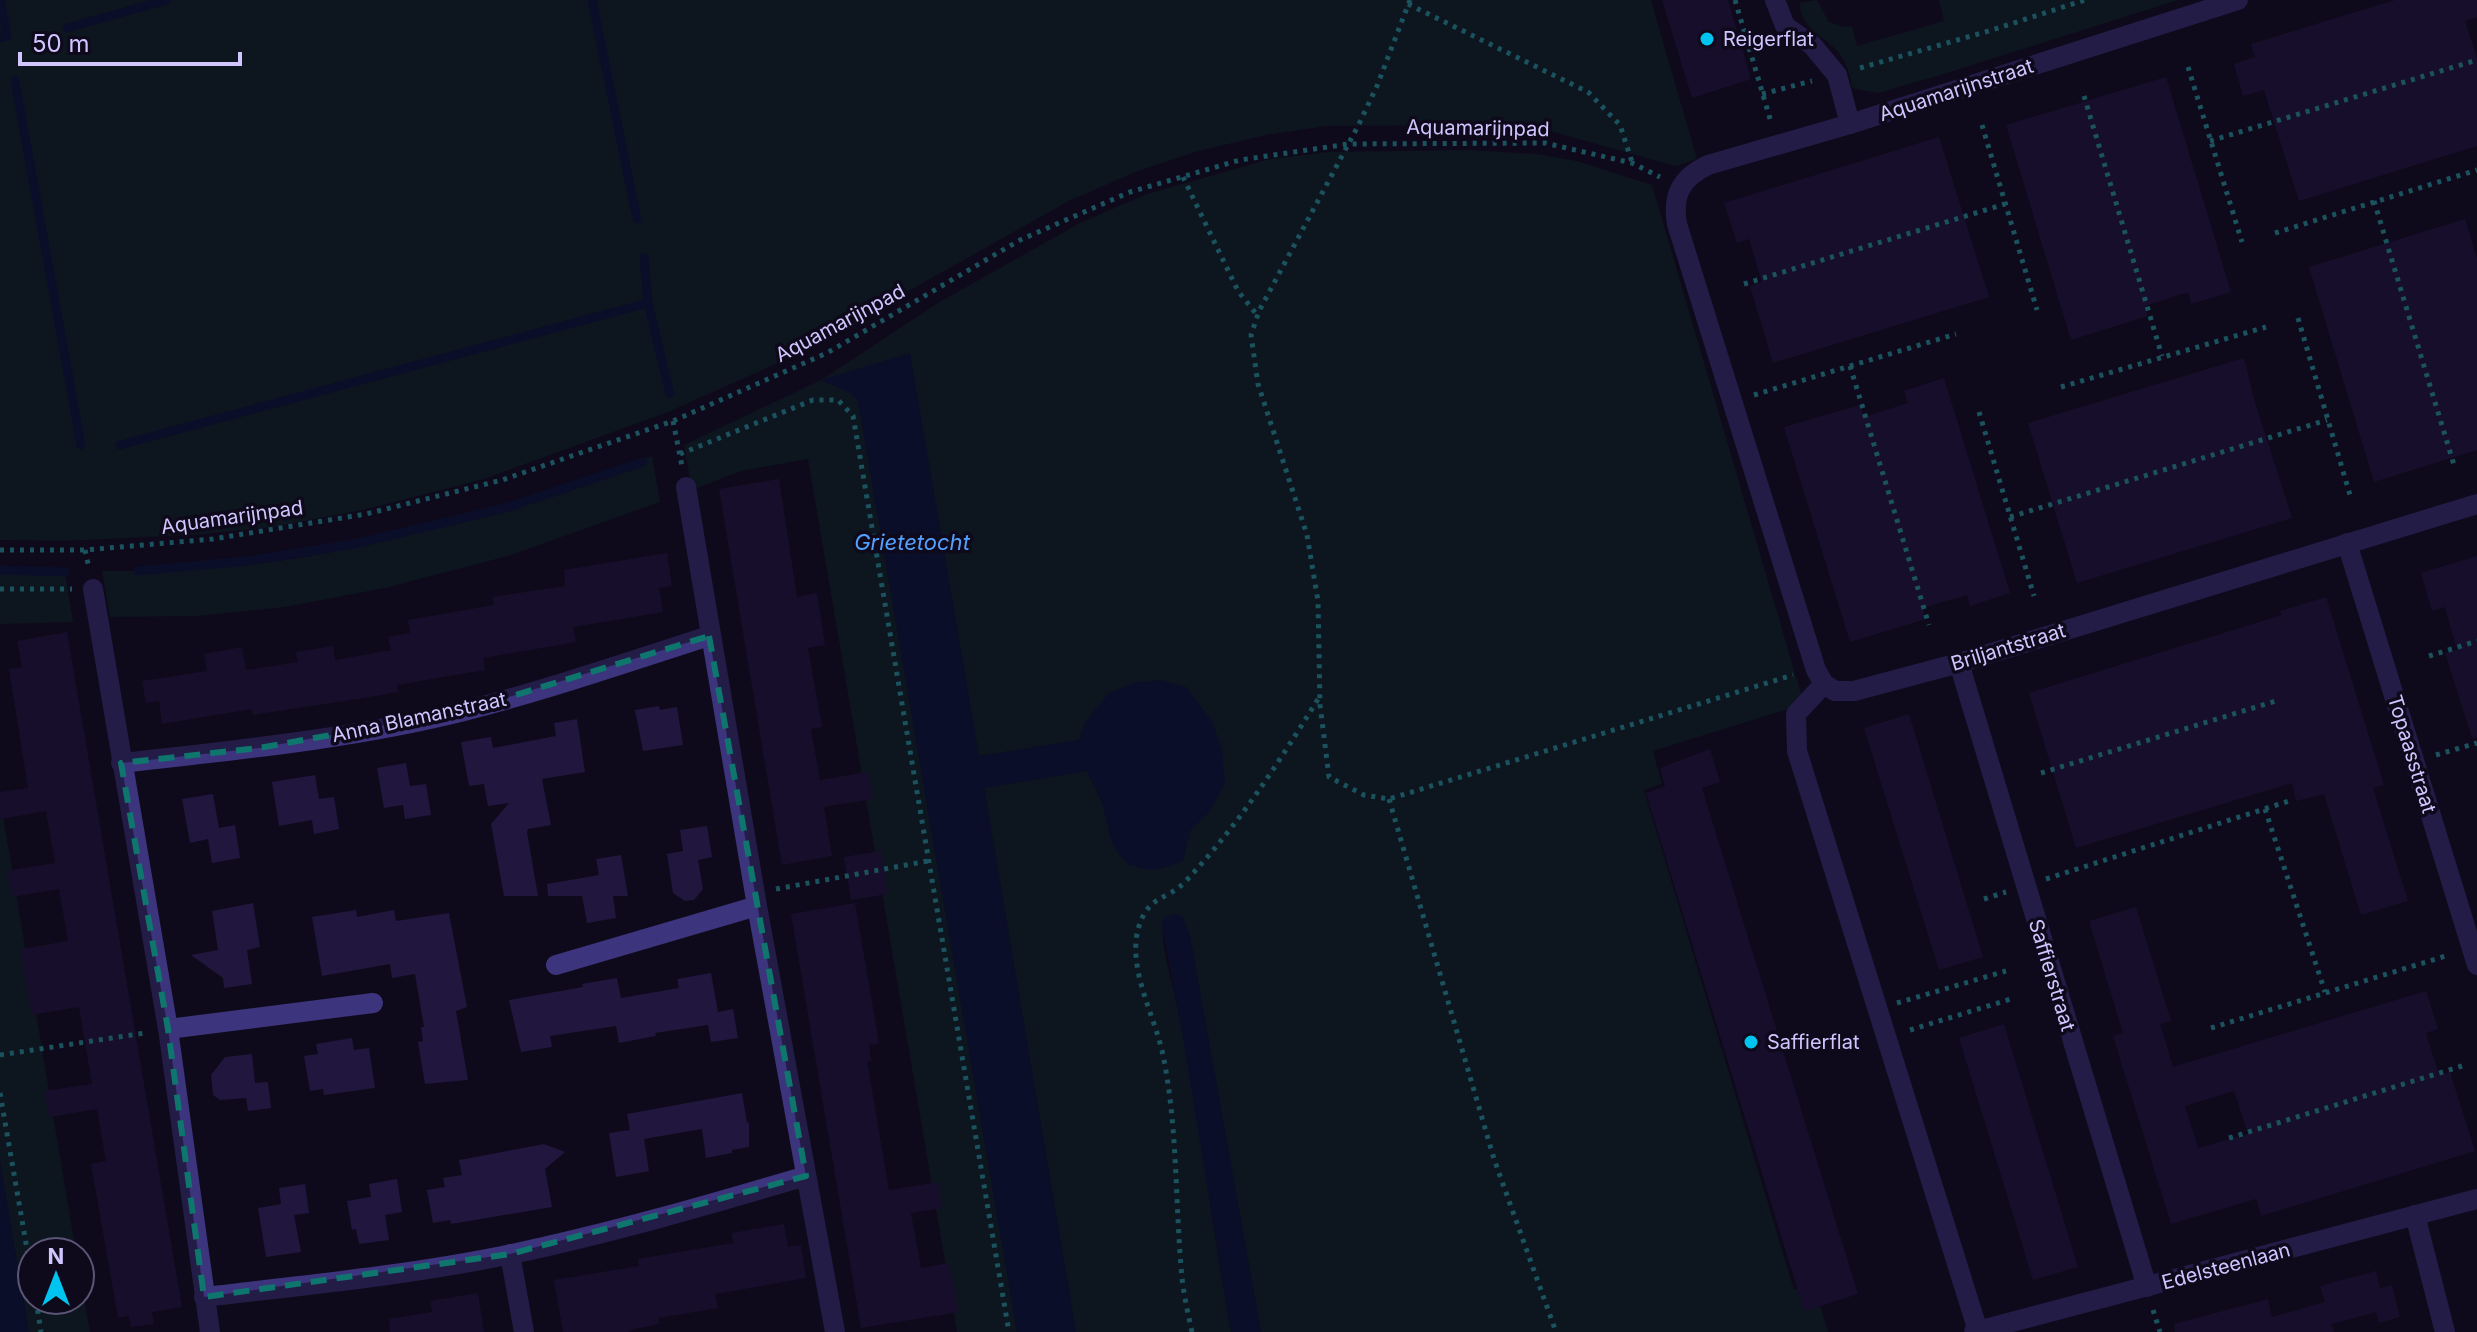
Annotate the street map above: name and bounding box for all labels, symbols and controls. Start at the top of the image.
scale bar [20,16,240,66]
place label: Reigerflat [1723,27,1814,51]
text: 50 m [32,29,90,58]
marker: Reigerflat [1698,30,1716,48]
street label: Aquamarijnstraat [1876,54,2037,126]
street label: Aquamarijnpad [1406,115,1550,141]
street label: Aquamarijnpad [771,279,909,367]
street label: Aquamarijnpad [159,495,305,539]
water label: Grietetocht [854,529,971,555]
street label: Briljantstraat [1948,618,2069,676]
street label: Anna Blamanstraat [330,687,509,747]
street label: Topaasstraat [2383,692,2442,816]
street label: Saffierstraat [2024,916,2081,1034]
place label: Saffierflat [1767,1030,1860,1054]
marker: Saffierflat [1742,1033,1760,1051]
north arrow [16,1236,96,1316]
street label: Edelsteenlaan [2159,1237,2293,1295]
text: N [48,1243,64,1269]

